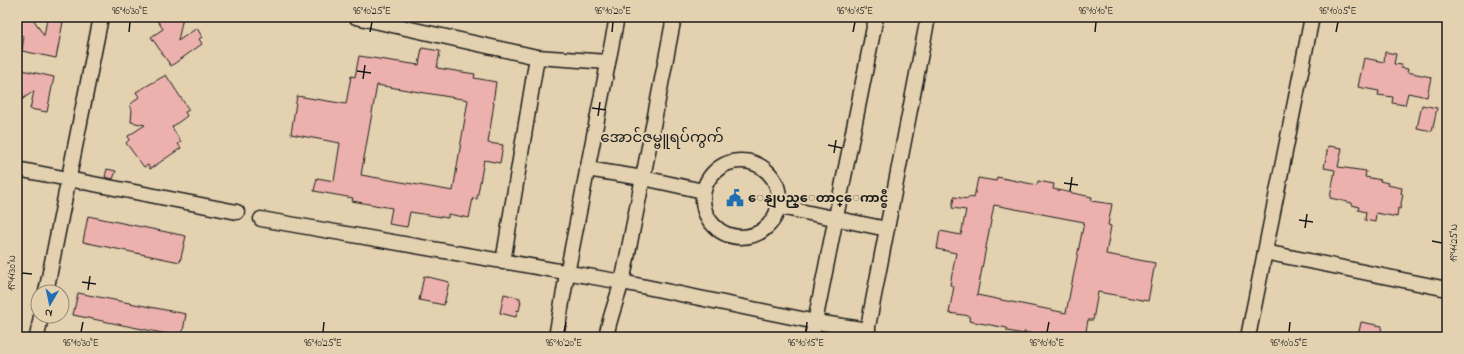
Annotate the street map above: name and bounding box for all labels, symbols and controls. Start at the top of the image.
text: 96°10'30"E [112,4,148,19]
text: 96°10'25"E [353,4,391,19]
text: 96°10'20"E [595,4,631,19]
text: 96°10'15"E [837,4,873,19]
text: 96°10'10"E [1079,4,1113,19]
text: 96°10'05"E [1319,4,1357,19]
district label: အောင်ဇမ္ဗူရပ်ကွက် [600,127,724,149]
public building icon: ေနျပည္ေတာင္ေကာင္စီ [725,188,745,208]
place label: ေနျပည္ေတာင္ေကာင္စီ [748,189,889,209]
text: 19°44'25"N [1447,224,1462,262]
text: 19°44'30"N [5,255,20,291]
north arrow [30,284,70,324]
text: N [44,304,54,321]
text: 96°10'30"E [63,336,99,351]
text: 96°10'25"E [304,336,342,351]
text: 96°10'20"E [546,336,582,351]
text: 96°10'15"E [788,336,824,351]
text: 96°10'10"E [1030,336,1064,351]
text: 96°10'05"E [1270,336,1308,351]

